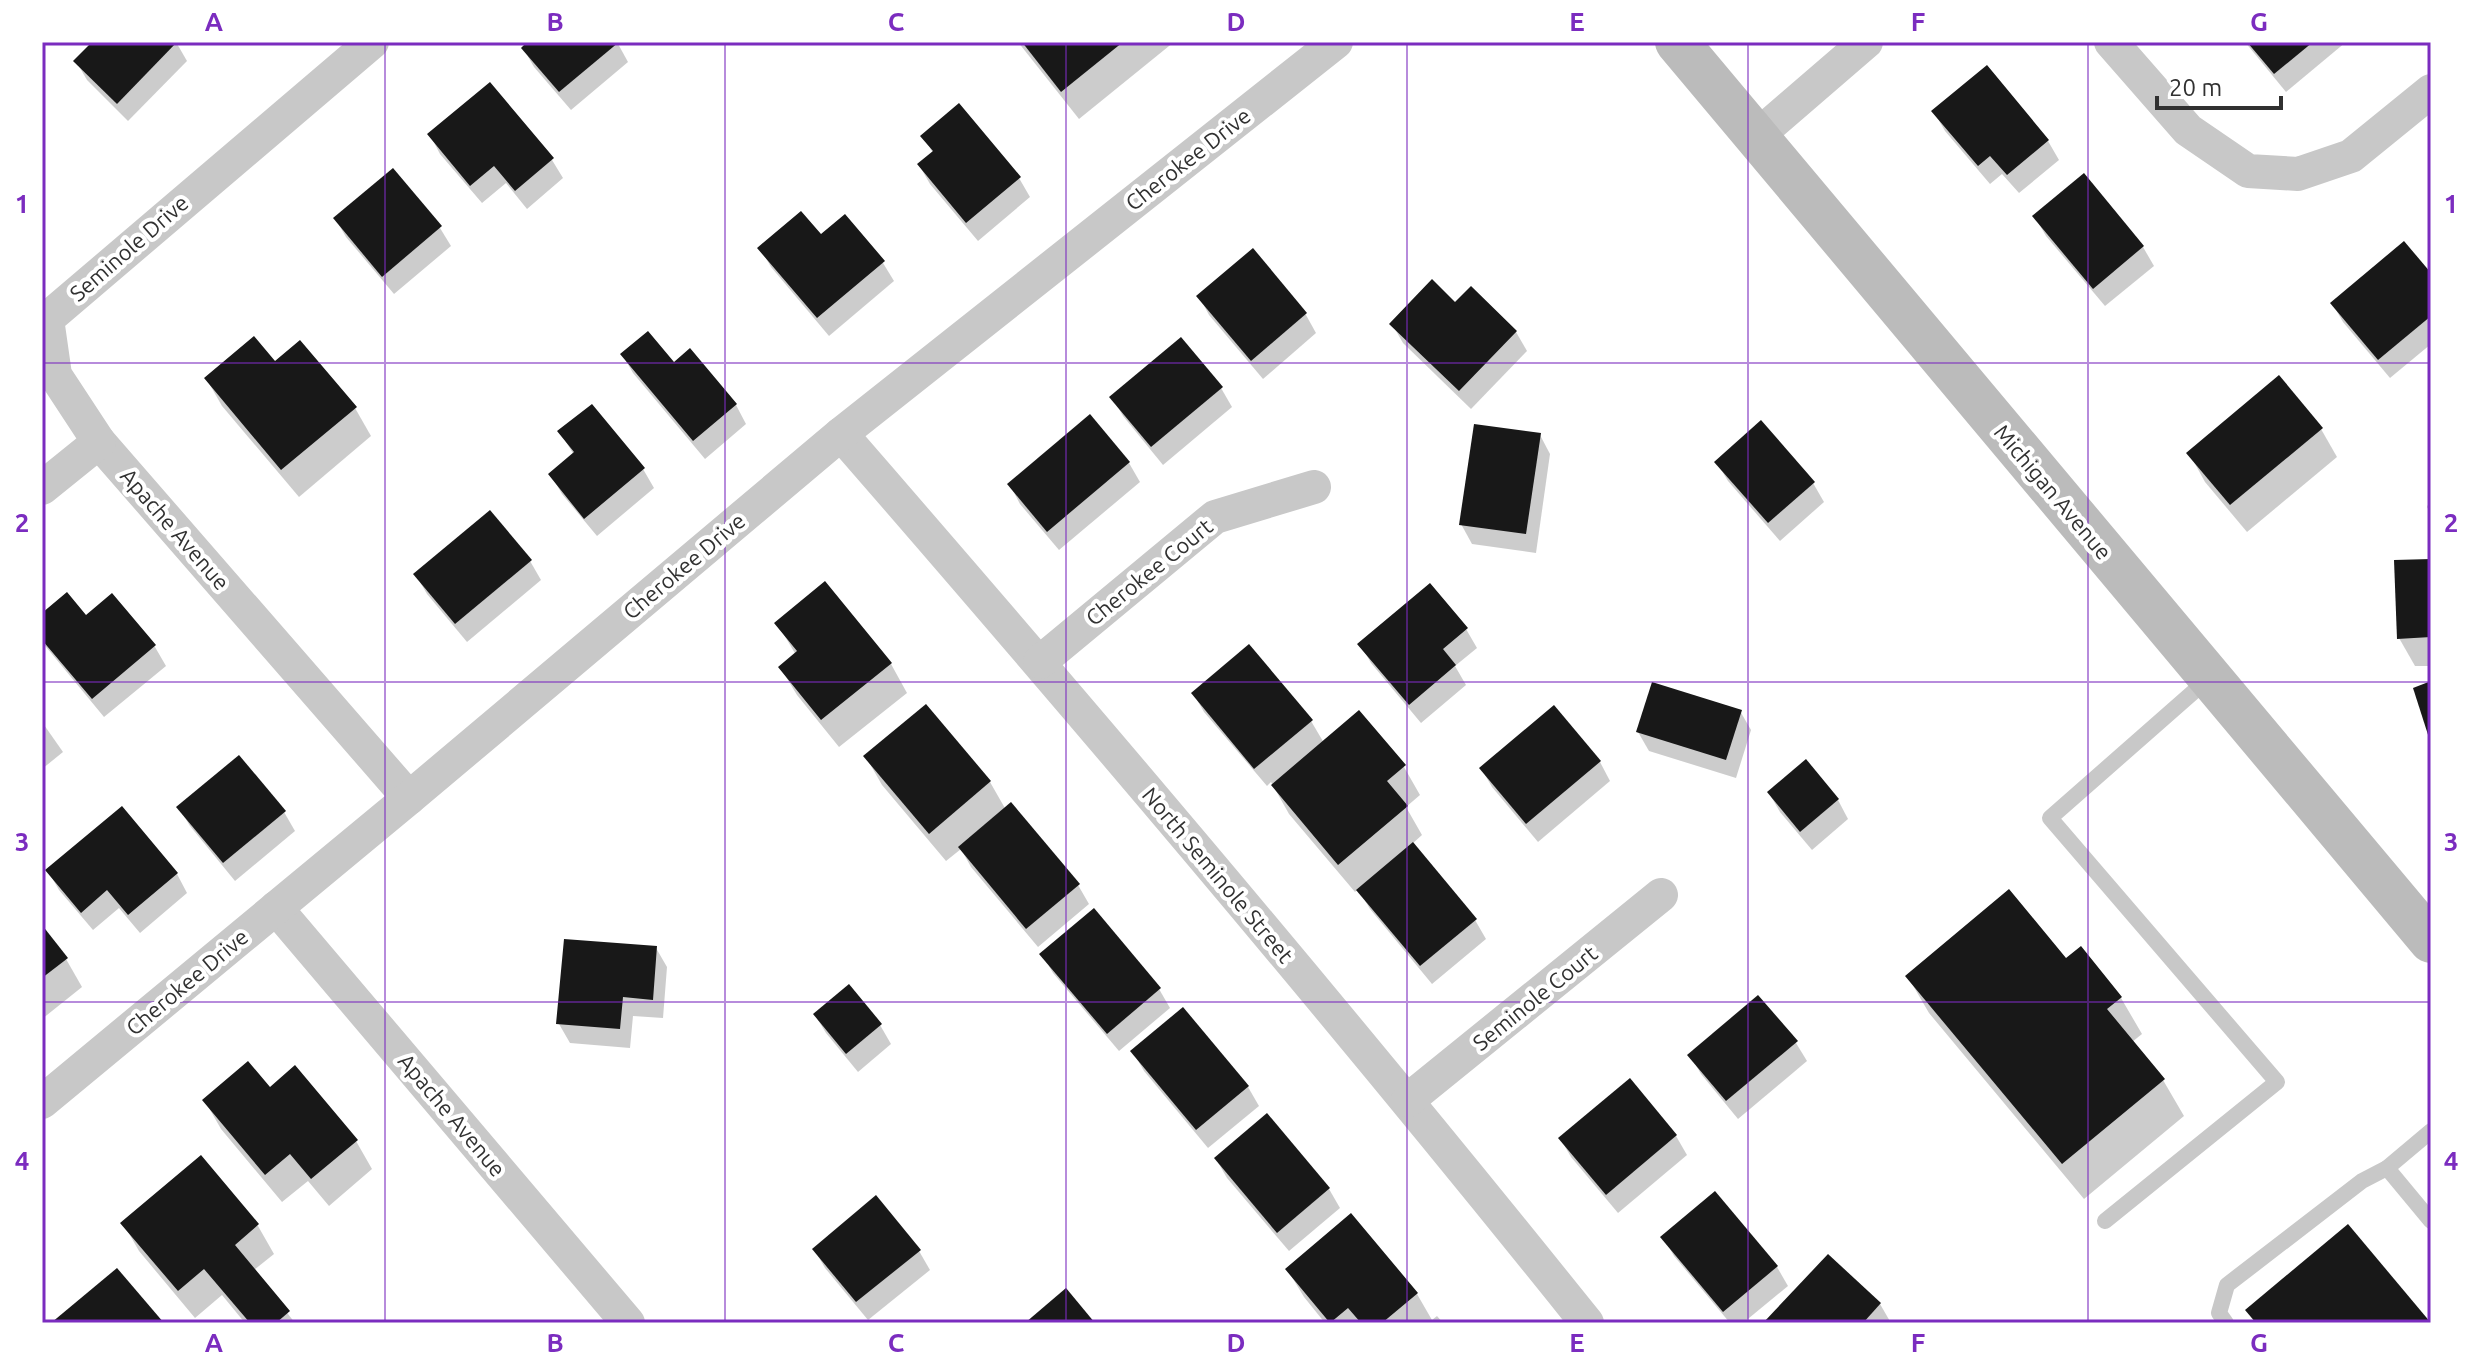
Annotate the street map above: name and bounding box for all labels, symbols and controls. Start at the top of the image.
text: A [205,7,224,36]
text: B [546,7,564,36]
text: C [888,7,905,36]
text: D [1227,7,1245,36]
text: E [1569,7,1585,36]
text: F [1911,7,1925,36]
text: G [2250,7,2268,36]
scale bar [2157,60,2281,110]
text: 20 m [2169,74,2222,101]
street label: Cherokee Drive [1120,102,1255,215]
text: 1 [15,189,29,218]
text: 1 [2444,189,2458,218]
street label: Seminole Drive [64,190,193,306]
street label: Michigan Avenue [1990,419,2117,564]
street label: Apache Avenue [116,463,235,594]
street label: Cherokee Drive [618,507,750,624]
text: 2 [15,508,29,537]
text: 2 [2444,508,2458,537]
street label: Cherokee Court [1080,513,1217,630]
street label: North Seminole Street [1138,782,1299,968]
text: 3 [15,827,29,856]
text: 3 [2444,827,2458,856]
street label: Cherokee Drive [121,923,253,1040]
street label: Seminole Court [1468,940,1602,1055]
street label: Apache Avenue [394,1048,511,1181]
text: 4 [15,1146,29,1175]
text: 4 [2444,1146,2458,1175]
text: A [205,1328,224,1357]
text: B [546,1328,564,1357]
text: C [888,1328,905,1357]
text: D [1227,1328,1245,1357]
text: E [1569,1328,1585,1357]
text: F [1911,1328,1925,1357]
text: G [2250,1328,2268,1357]

